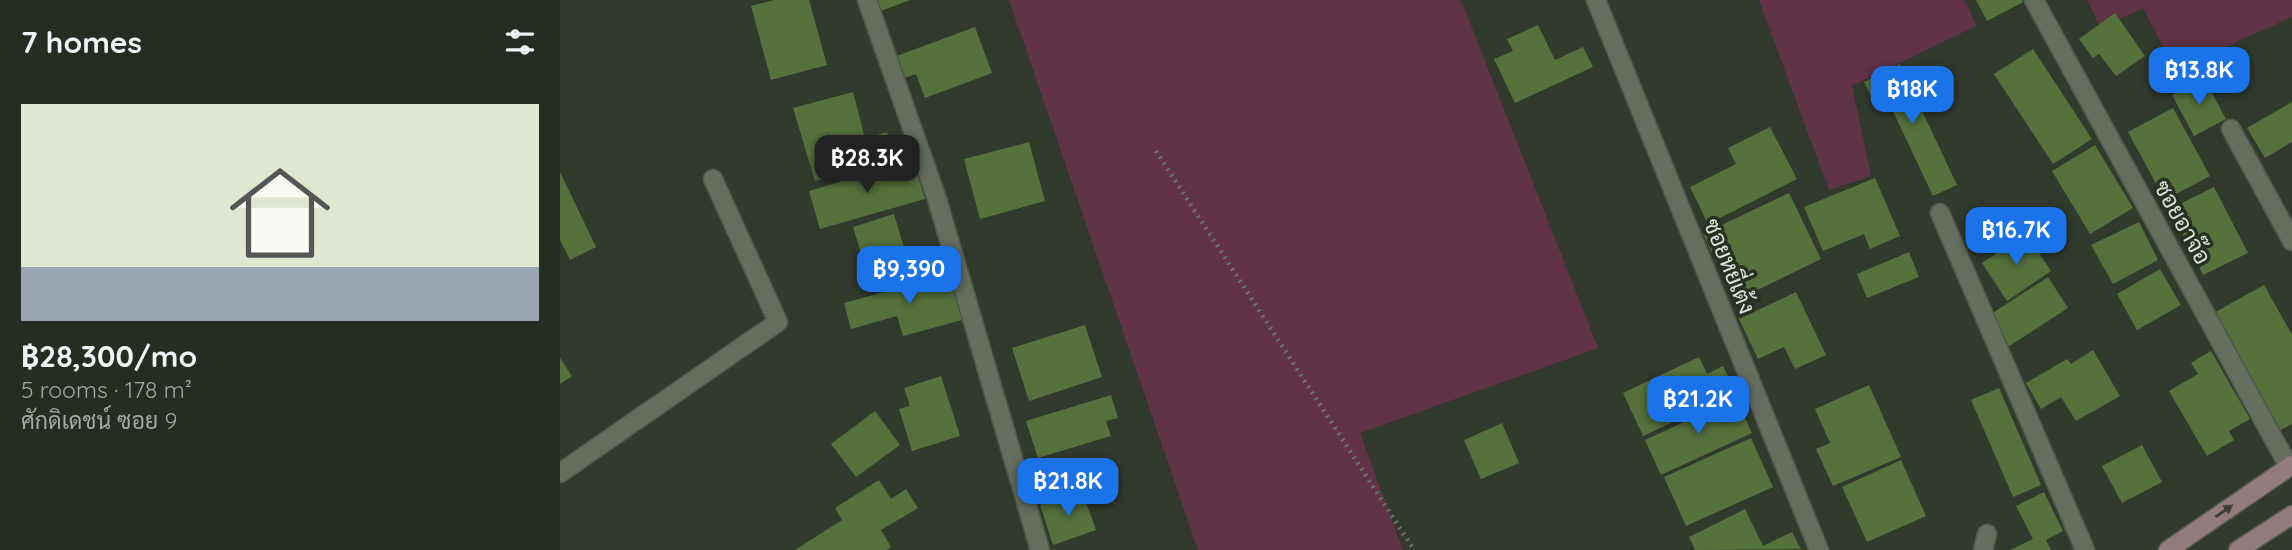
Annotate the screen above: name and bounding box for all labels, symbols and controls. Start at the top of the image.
text: 7 homes [21,23,142,61]
icon: filters [501,23,539,61]
pin: ฿13.8K [2142,48,2256,107]
text: ฿13.8K [2165,55,2233,84]
pin: ฿18K [1871,66,1953,126]
text: ฿18K [1887,74,1937,103]
pin: ฿28.3K [810,136,924,195]
text: ฿28.3K [831,143,903,172]
icon: home [217,150,343,276]
street label: ซอยอาจ๊อ [2148,175,2218,269]
pin: ฿16.7K [1959,208,2073,267]
street label: ซอยหยี่เต้ง [1698,212,1768,318]
text: ฿16.7K [1982,215,2050,244]
pin: ฿9,390 [852,246,966,306]
text: ฿9,390 [873,254,945,283]
text: ฿28,300/mo [21,337,197,375]
text: 5 rooms · 178 m² [21,375,192,404]
pin: ฿21.2K [1641,376,1755,436]
text: ฿21.2K [1663,384,1733,413]
text: ศักดิเดชน์ ซอย 9 [21,406,177,435]
pin: ฿21.8K [1011,458,1125,518]
text: ฿21.8K [1033,466,1103,495]
one-way arrow [2215,505,2234,518]

